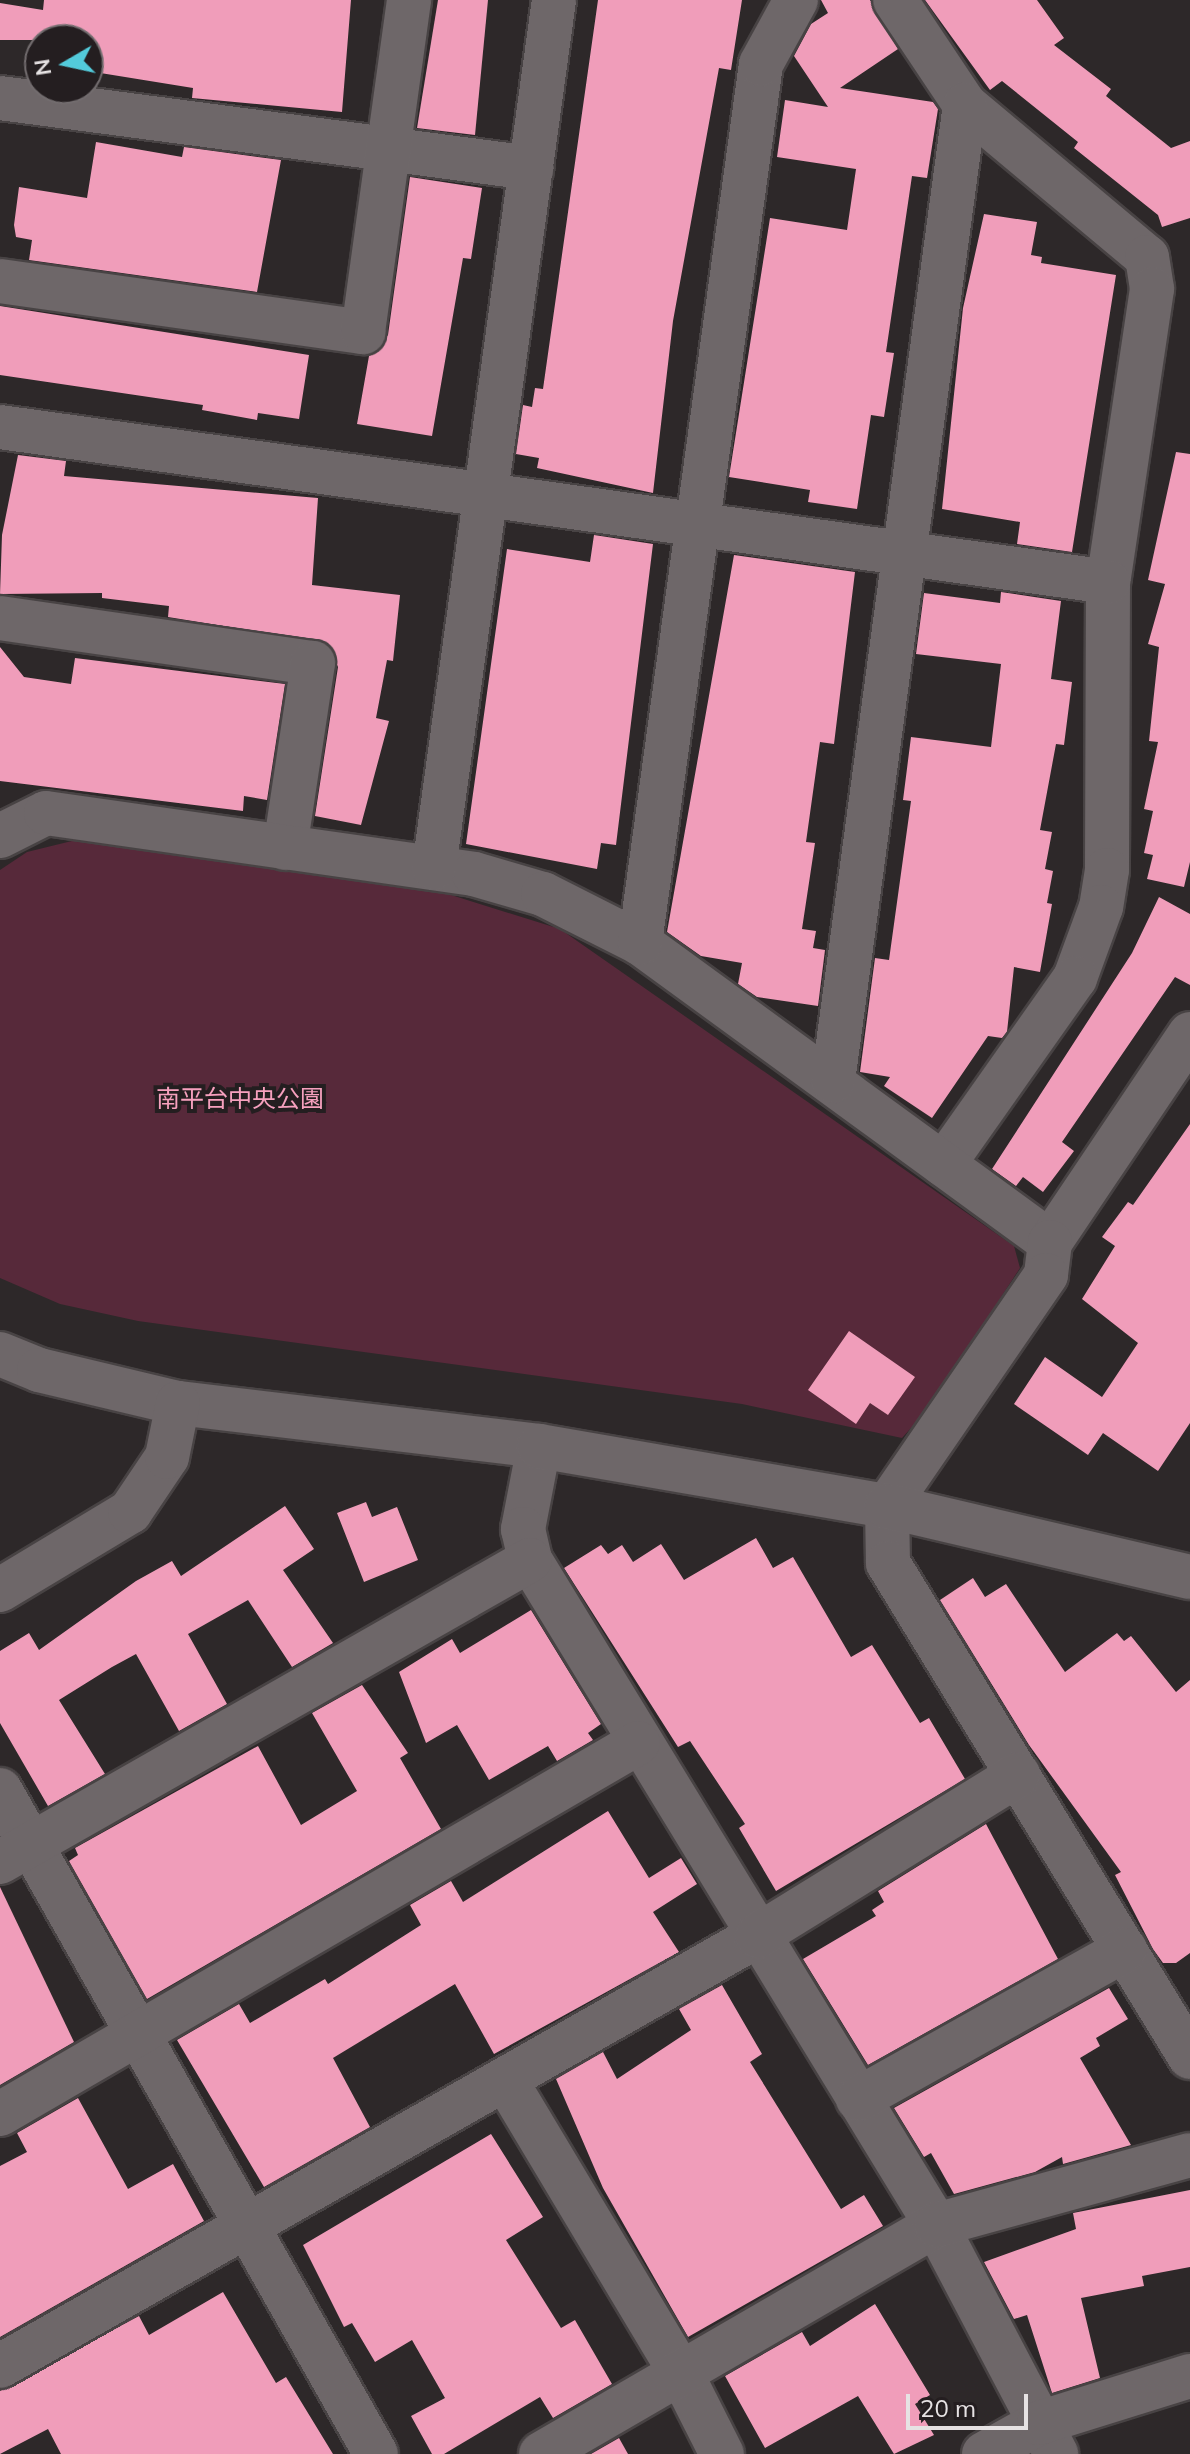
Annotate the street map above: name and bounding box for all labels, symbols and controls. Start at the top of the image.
north arrow [24,24,104,104]
text: N [27,57,57,78]
park label: 南平台中央公園 [156,1085,324,1113]
scale bar [910,2378,1032,2428]
text: 20 m [920,2393,976,2423]

